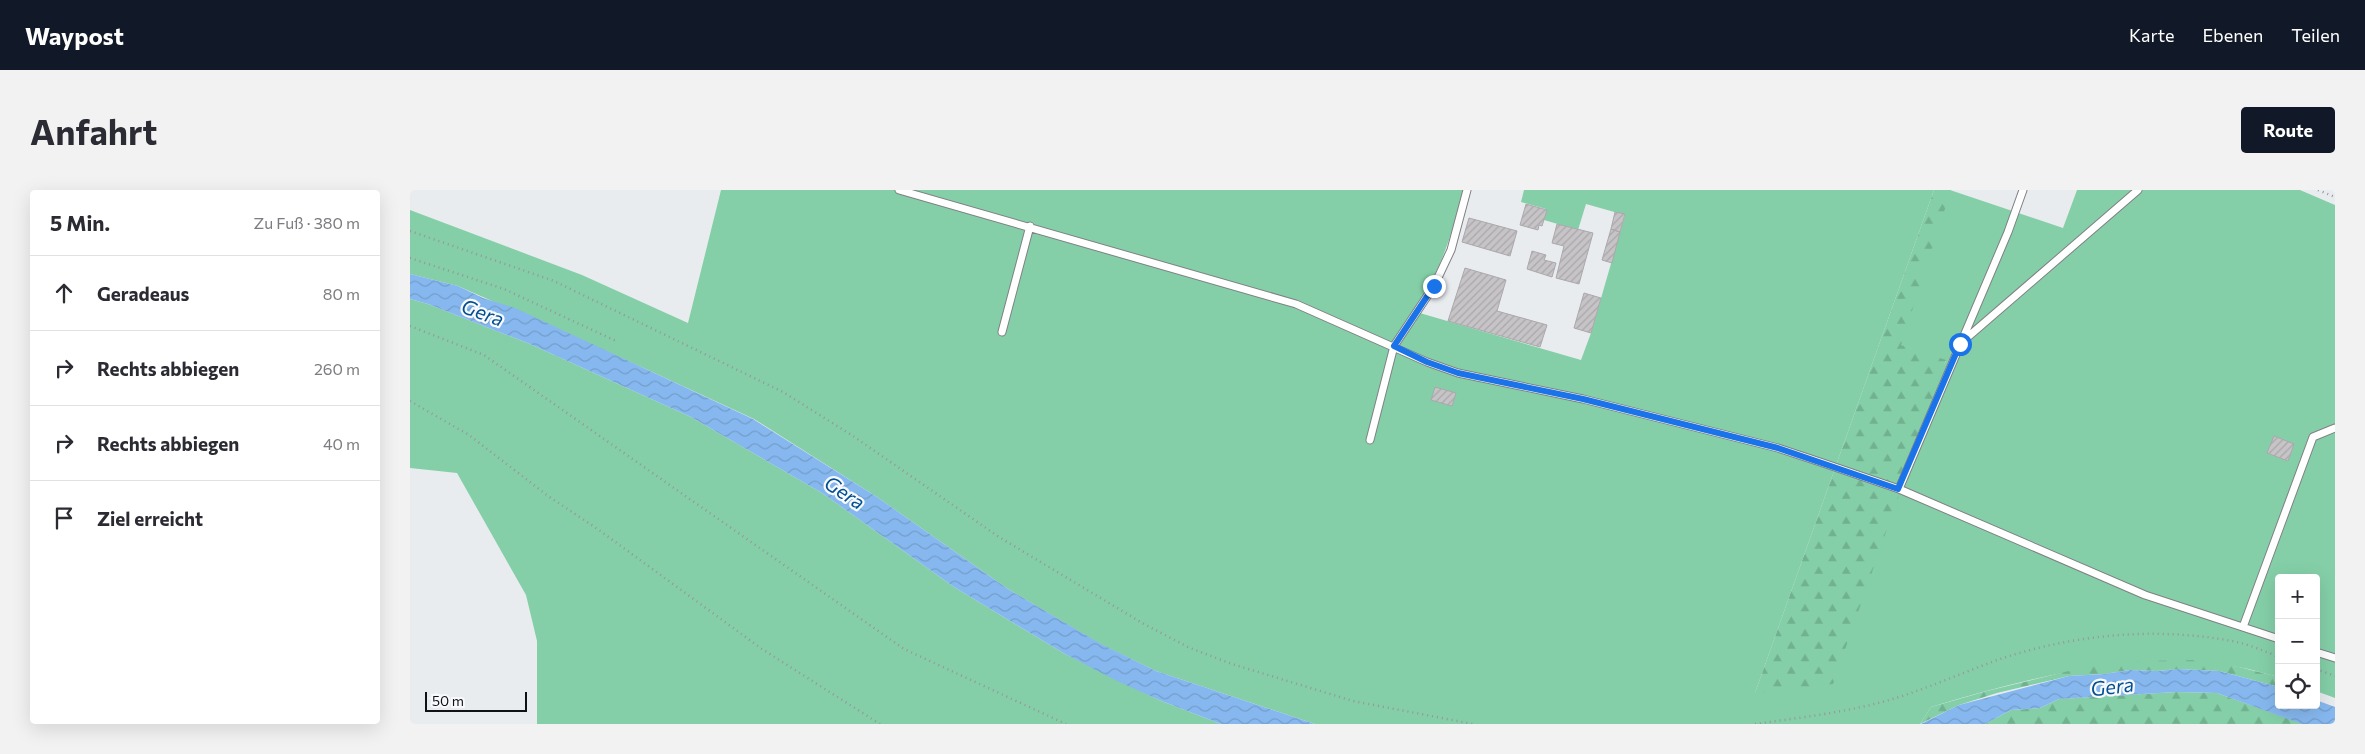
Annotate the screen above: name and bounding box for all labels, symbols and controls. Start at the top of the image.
text: Waypost [25,21,124,50]
text: Karte [2129,24,2174,46]
text: Ebenen [2202,24,2263,46]
text: Teilen [2291,24,2340,46]
button: Route [2241,107,2335,153]
text: Anfahrt [30,109,157,152]
text: 5 Min. [50,210,110,235]
text: Zu Fuß · 380 m [253,213,360,232]
route end [1423,275,1446,298]
icon: ahead [50,279,78,307]
text: Geradeaus [97,282,189,305]
text: 80 m [323,284,360,303]
water label: Gera [458,293,508,331]
route start [1949,333,1972,356]
icon: right [50,354,78,382]
text: Rechts abbiegen [97,357,239,380]
text: 260 m [314,359,360,378]
icon: right [50,429,78,457]
text: Rechts abbiegen [97,432,239,455]
text: 40 m [323,434,360,453]
water label: Gera [820,470,870,514]
icon: arrive [50,504,78,532]
text: Ziel erreicht [97,507,203,530]
map controls [2275,574,2320,709]
button: + [2275,574,2320,619]
button: − [2275,619,2320,664]
button: locate [2275,664,2320,709]
water label: Gera [2089,671,2135,701]
scale bar [425,689,528,712]
text: 50 m [432,692,464,709]

